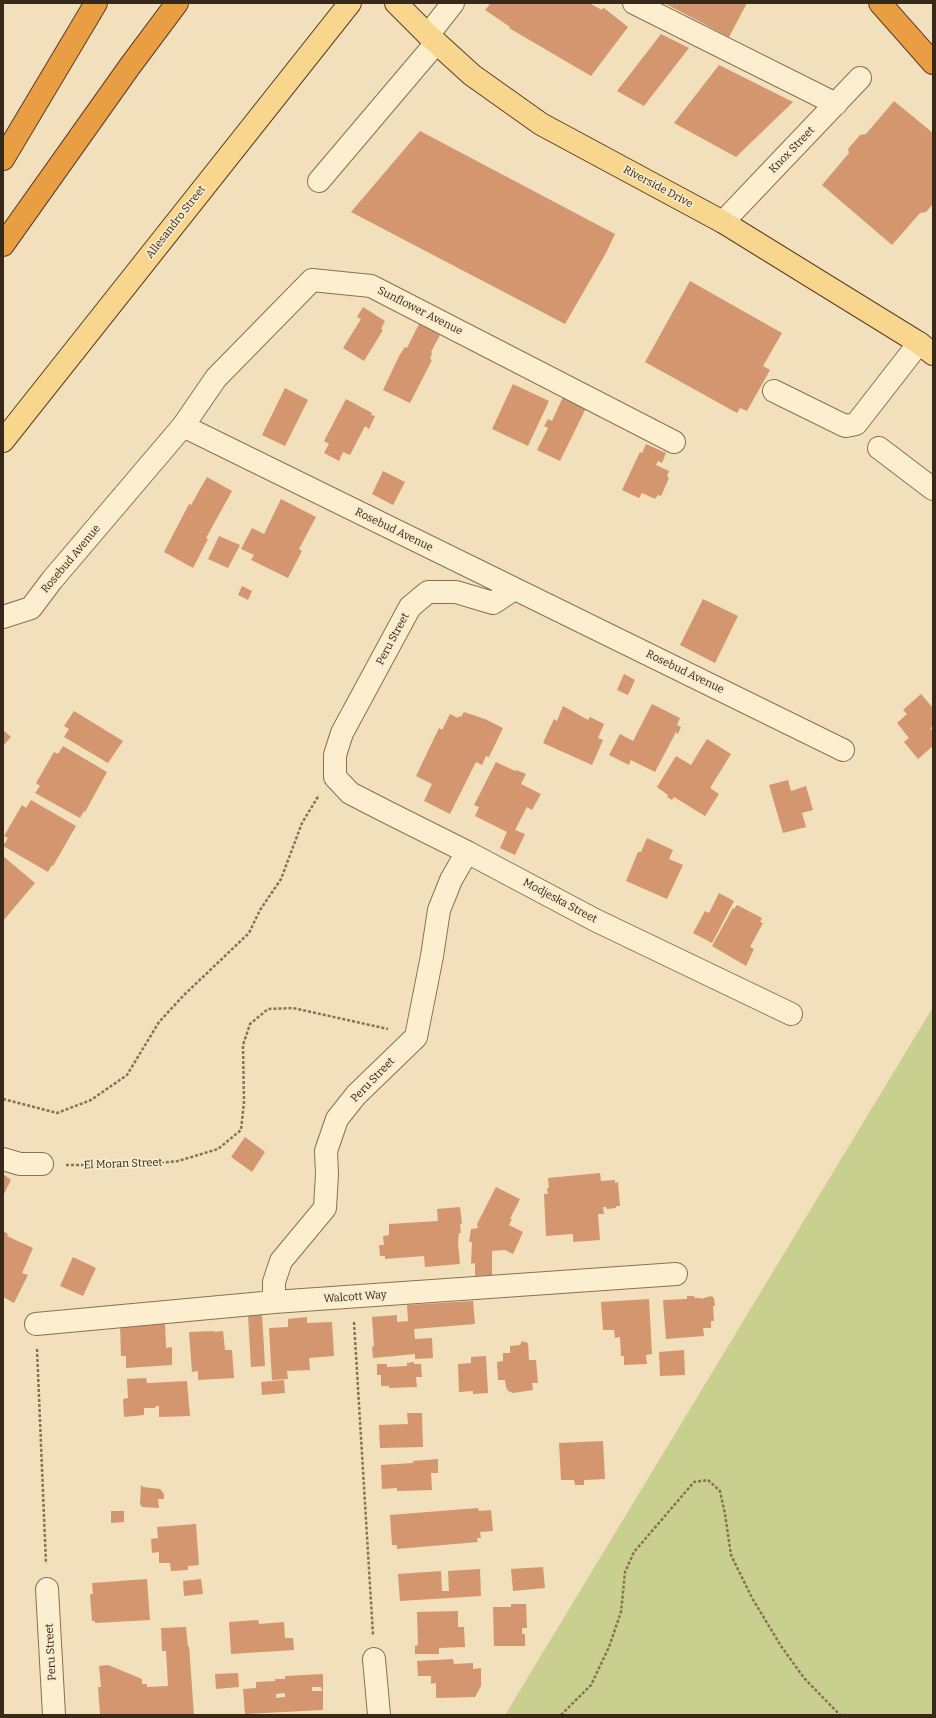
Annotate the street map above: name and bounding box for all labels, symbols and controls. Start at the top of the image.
street label: Knox Street [766,124,818,176]
street label: Riverside Drive [621,163,695,211]
street label: Allesandro Street [143,183,209,261]
street label: Sunflower Avenue [375,284,465,338]
street label: Rosebud Avenue [353,505,435,555]
street label: Rosebud Avenue [39,522,103,596]
street label: Peru Street [374,611,412,667]
street label: Rosebud Avenue [644,647,726,697]
street label: Modjeska Street [521,876,599,926]
street label: Peru Street [348,1055,398,1105]
street label: El Moran Street [83,1156,163,1172]
street label: Walcott Way [323,1288,387,1306]
street label: Peru Street [43,1623,59,1681]

